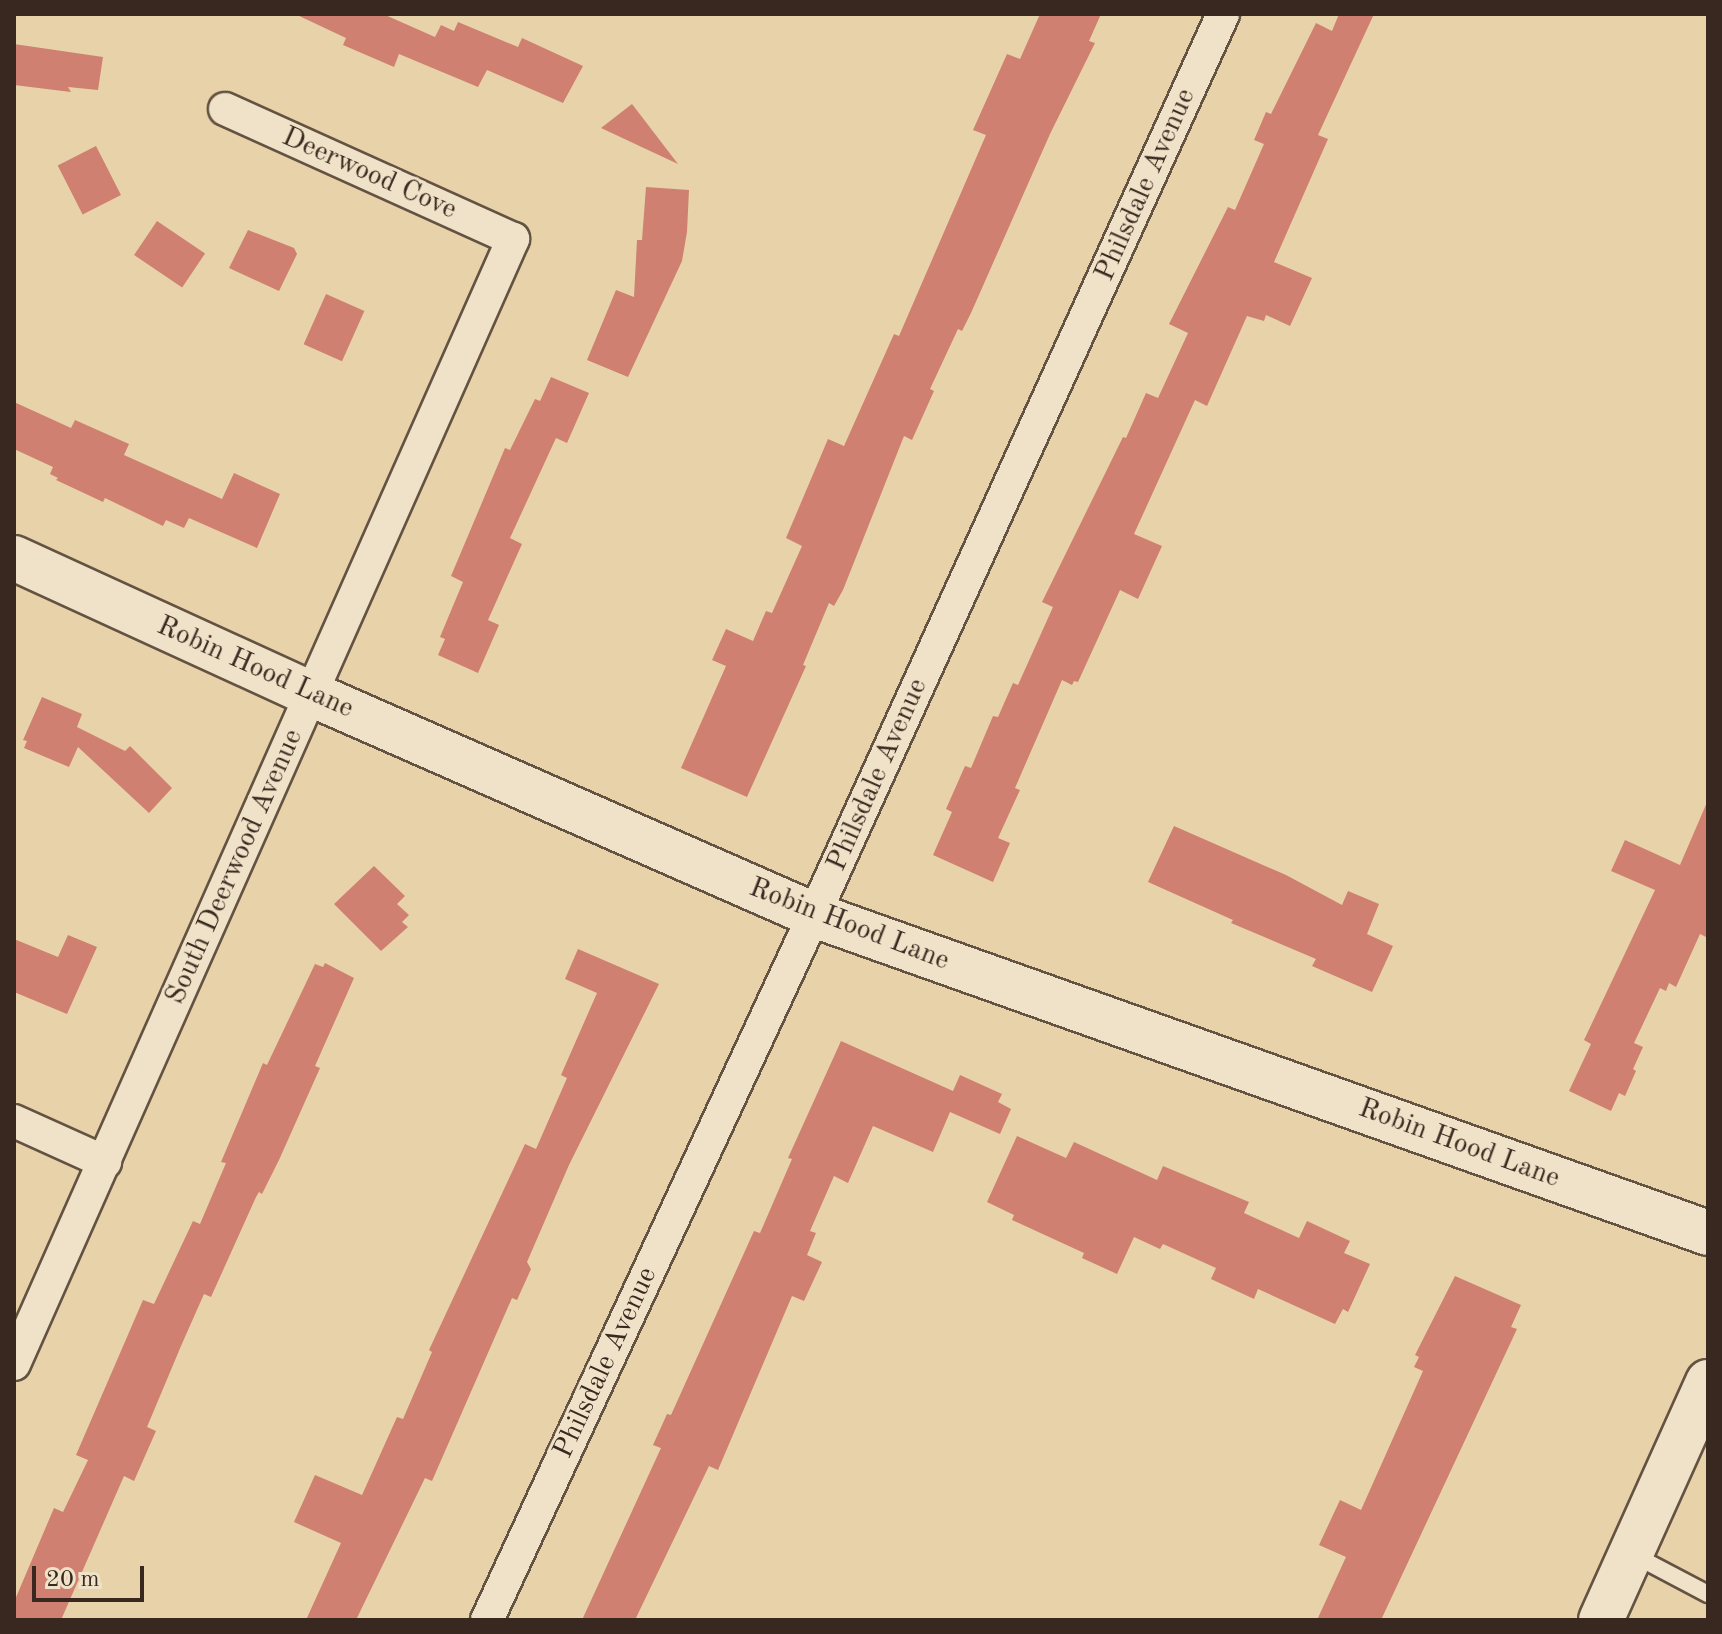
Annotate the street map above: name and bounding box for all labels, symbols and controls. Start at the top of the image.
street label: Philsdale Avenue [1089,84,1203,286]
street label: Deerwood Cove [277,121,461,227]
street label: Robin Hood Lane [151,610,359,726]
street label: Philsdale Avenue [821,674,935,876]
street label: South Deerwood Avenue [159,724,311,1010]
street label: Robin Hood Lane [744,871,954,979]
street label: Robin Hood Lane [1354,1092,1564,1196]
street label: Philsdale Avenue [547,1262,665,1464]
scale bar [36,1550,148,1600]
text: 20 m [46,1568,100,1592]

